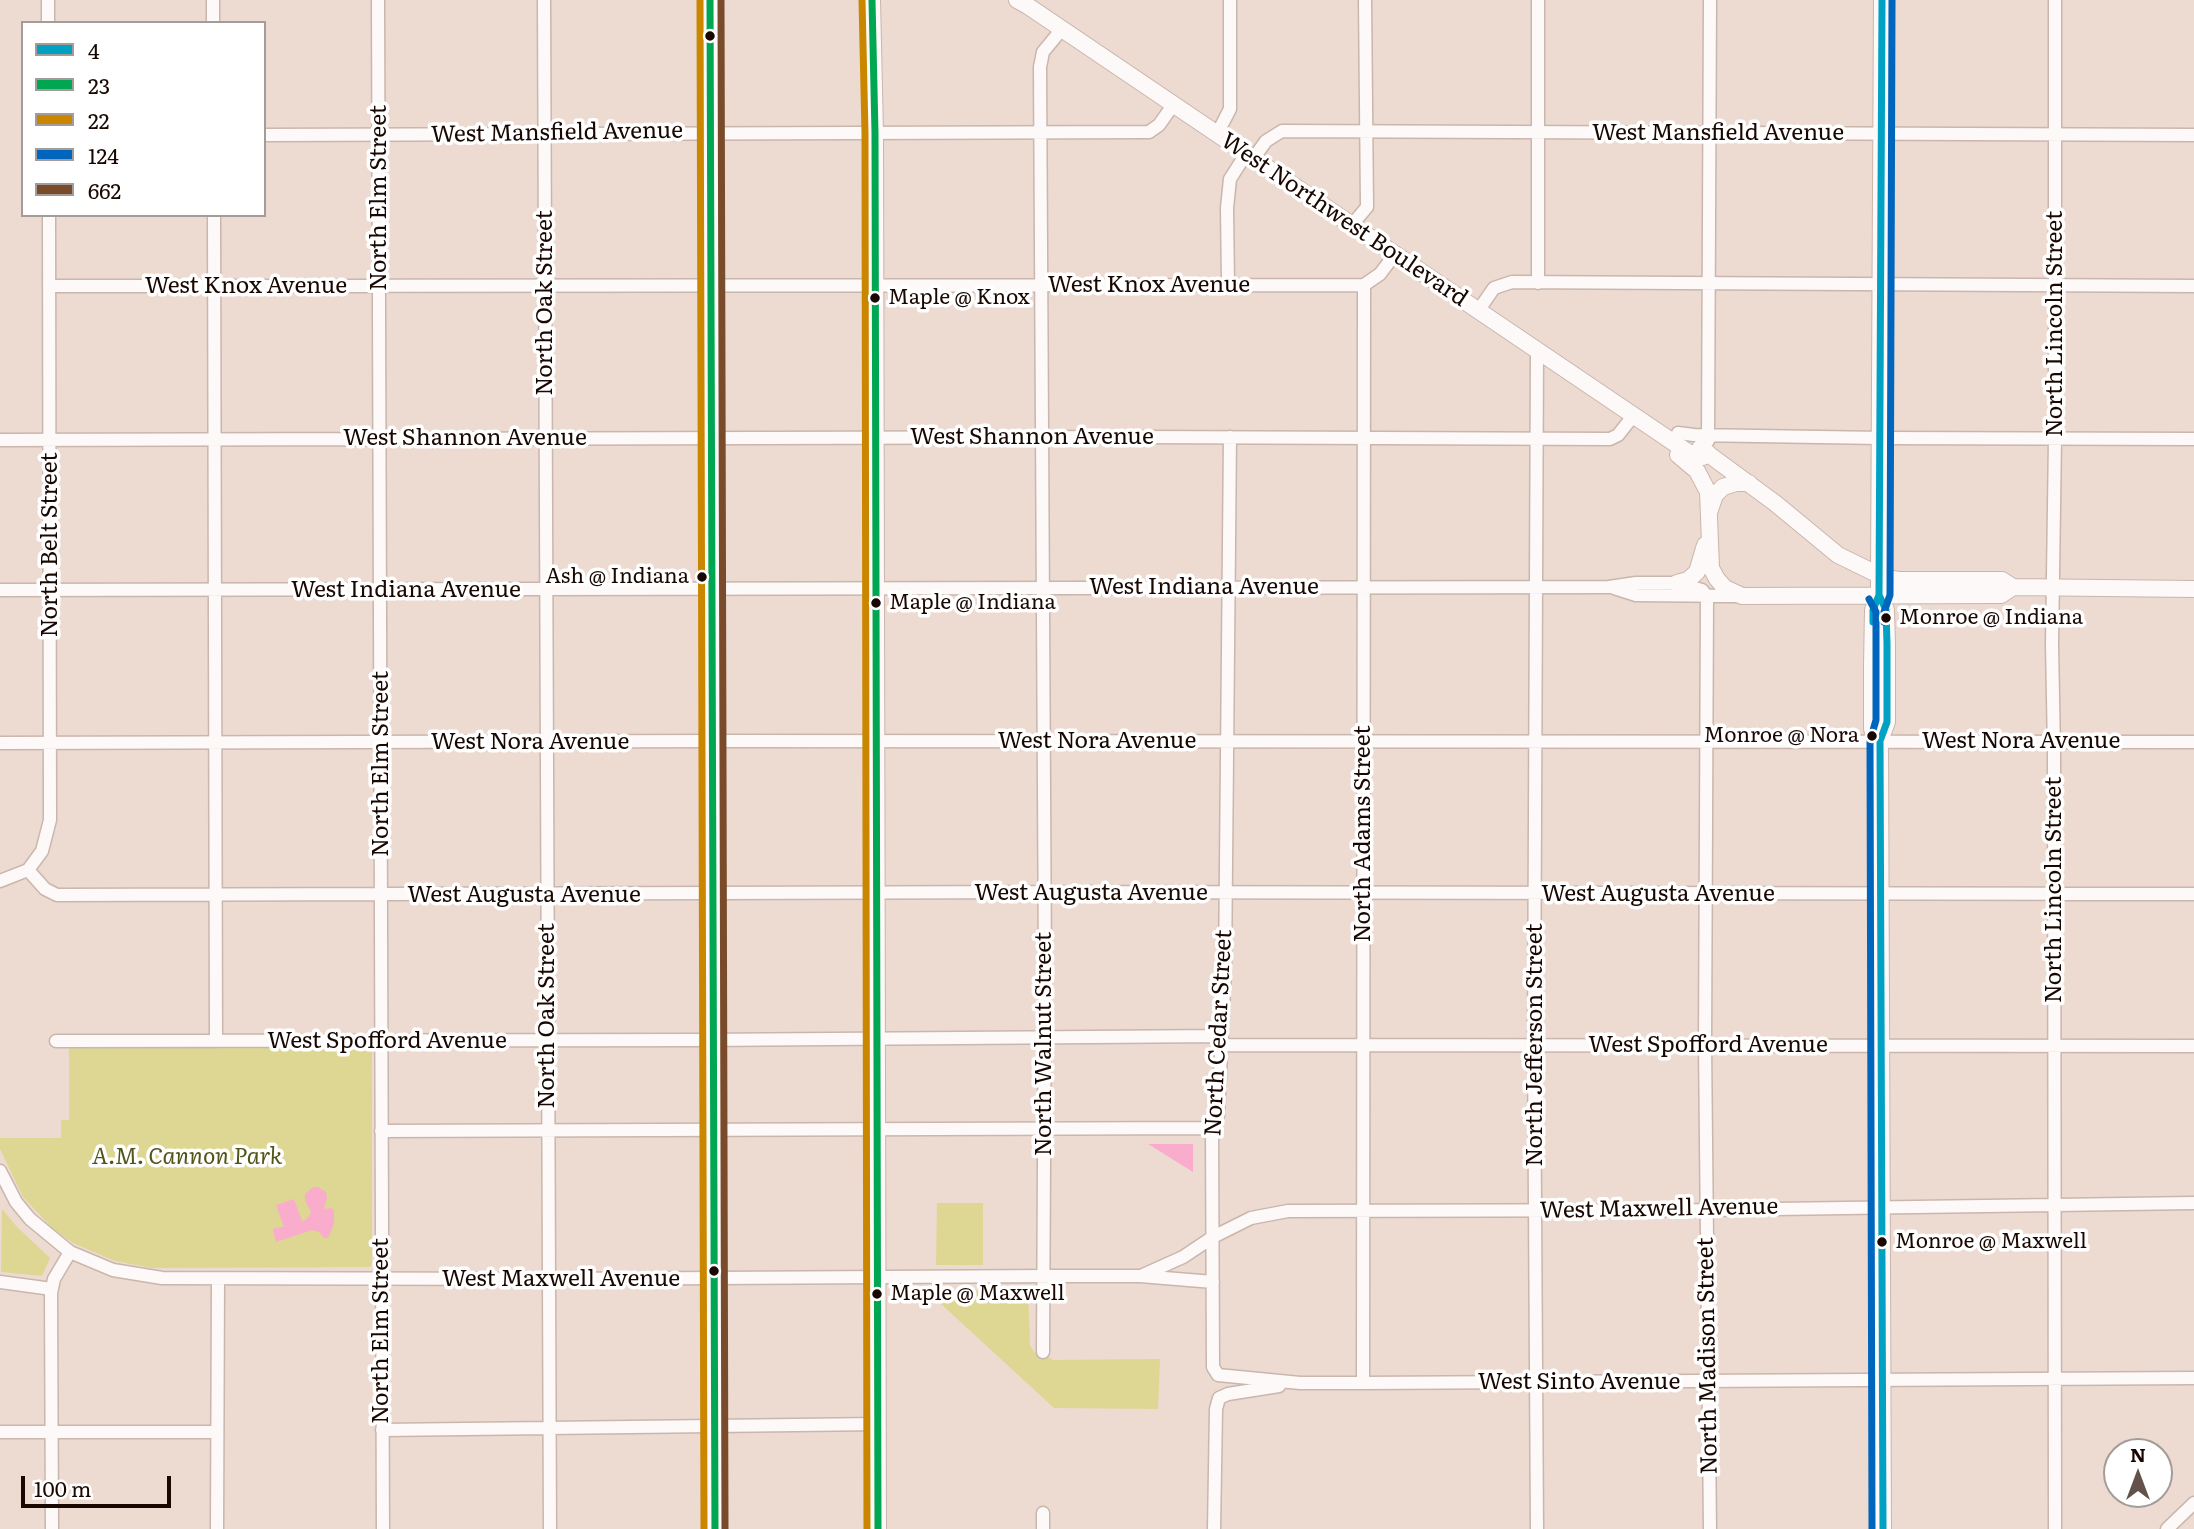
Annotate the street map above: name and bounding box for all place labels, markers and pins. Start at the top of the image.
unlabelled marker [703,29,717,43]
place label: Maple @ Knox [888,285,1030,311]
marker: Maple @ Knox [868,291,882,305]
place label: Ash @ Indiana [545,564,689,590]
marker: Ash @ Indiana [695,570,709,584]
place label: Maple @ Indiana [889,590,1056,616]
marker: Maple @ Indiana [869,596,883,610]
place label: Monroe @ Indiana [1899,605,2083,631]
marker: Monroe @ Indiana [1879,611,1893,625]
place label: Monroe @ Nora [1704,723,1859,749]
marker: Monroe @ Nora [1865,729,1879,743]
place label: Monroe @ Maxwell [1895,1229,2087,1255]
marker: Monroe @ Maxwell [1875,1235,1889,1249]
unlabelled marker [707,1264,721,1278]
place label: Maple @ Maxwell [890,1281,1065,1307]
marker: Maple @ Maxwell [870,1287,884,1301]

